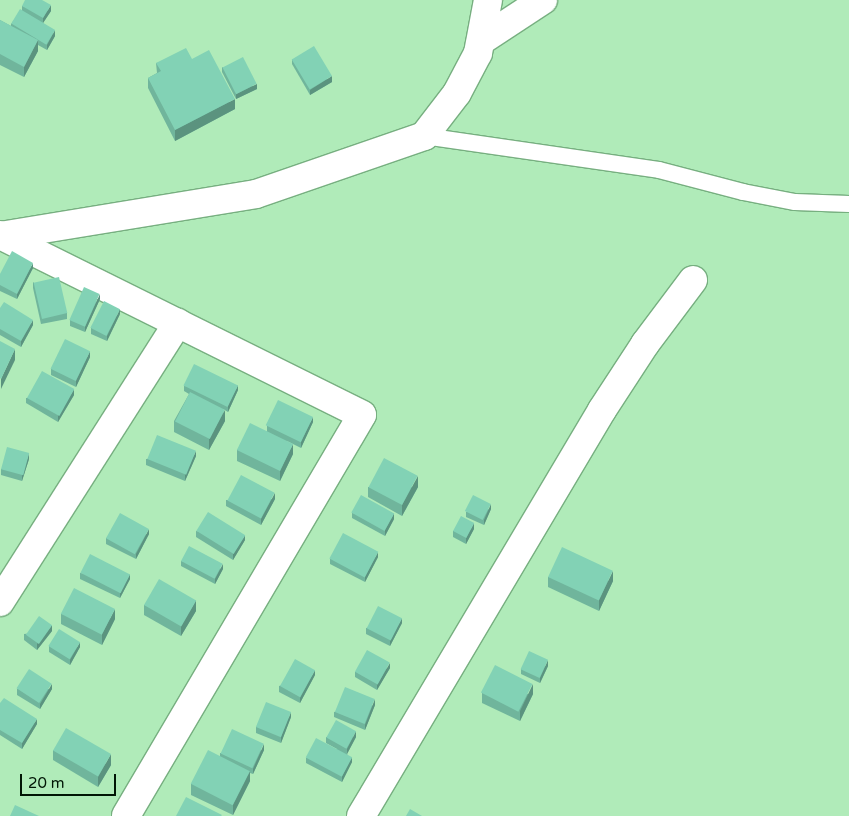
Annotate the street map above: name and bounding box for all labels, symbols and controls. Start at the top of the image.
scale bar [22,764,119,796]
text: 20 m [28,774,65,792]

